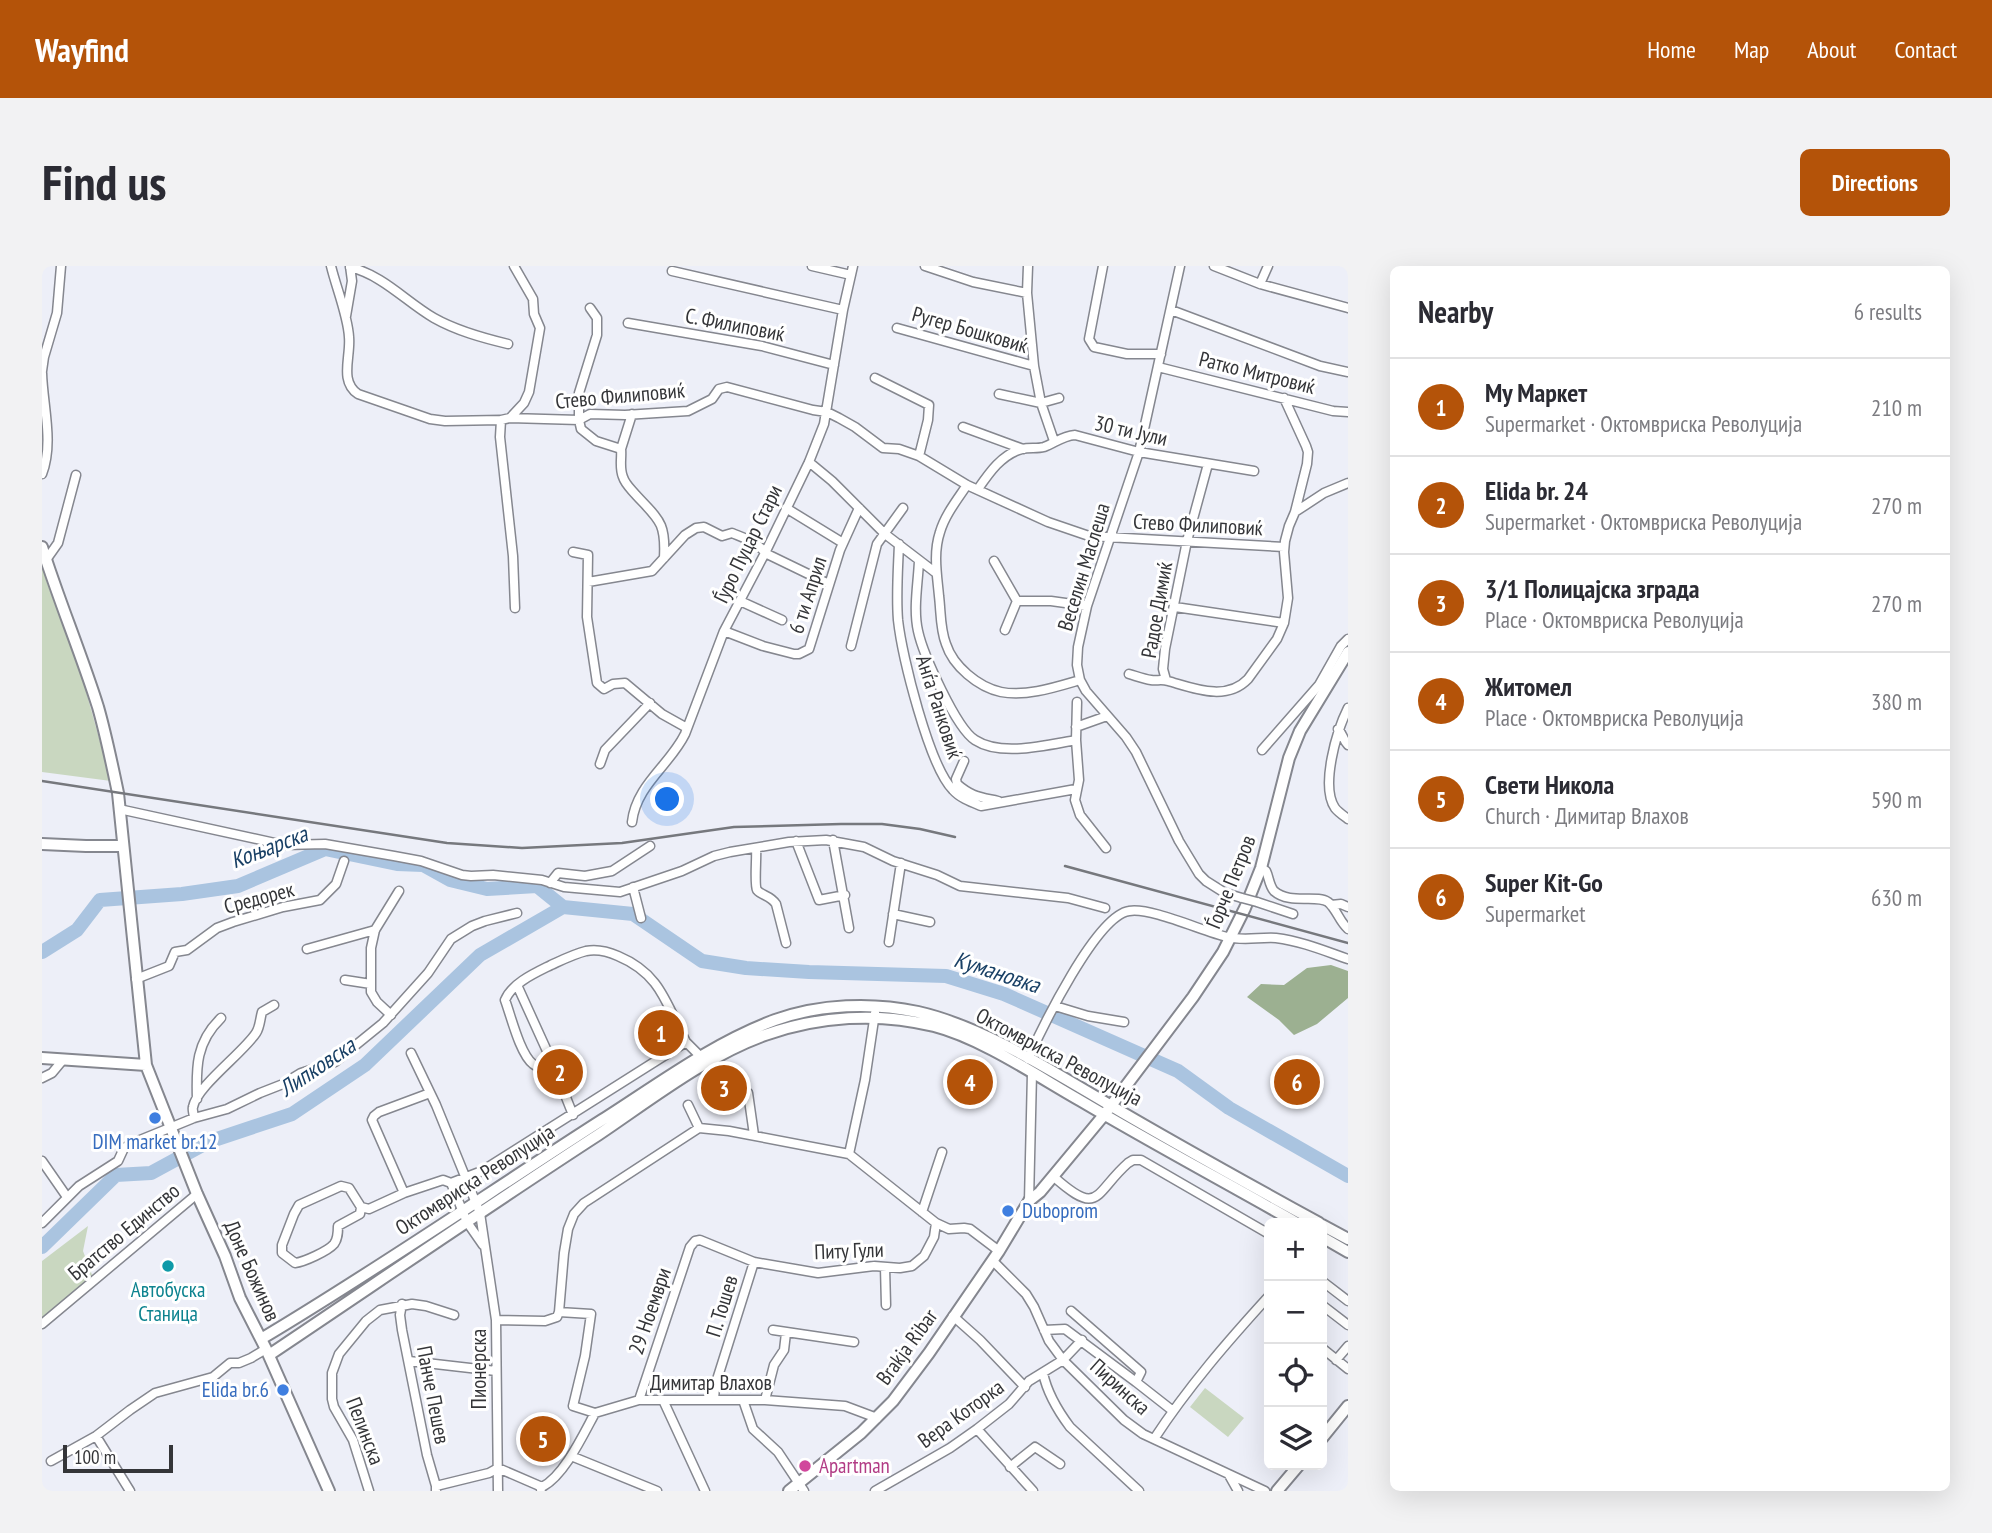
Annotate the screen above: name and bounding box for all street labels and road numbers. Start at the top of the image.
street label: Ругер Бошковиќ [909,300,1031,359]
street label: С. Филиповиќ [683,302,787,347]
street label: Ратко Митровиќ [1196,345,1318,400]
street label: Стево Филиповиќ [554,376,686,415]
street label: 30 ти Јули [1092,409,1170,452]
street label: Ѓуро Пуцар Стари [707,480,788,607]
street label: Веселин Маслеша [1051,500,1116,634]
street label: Стево Филиповиќ [1132,508,1264,541]
street label: 6 ти Април [782,553,833,637]
street label: Радое Димиќ [1135,560,1178,660]
street label: Анѓа Ранковиќ [910,652,969,762]
street label: Ѓорче Петров [1200,831,1261,932]
street label: Средорек [221,875,297,920]
street label: Октомвриска Револуција [972,1001,1147,1112]
street label: Октомвриска Револуција [390,1118,559,1241]
street label: Братство Единство [62,1177,185,1286]
street label: Доне Божинов [218,1216,287,1326]
street label: Питу Гули [814,1236,884,1265]
street label: 29 Ноември [622,1264,677,1358]
street label: П. Тошев [699,1272,744,1340]
street label: Brakja Ribar [870,1303,943,1390]
street label: Пионерска [465,1329,492,1409]
street label: Панче Пешев [411,1344,456,1446]
street label: Пиринска [1085,1353,1156,1421]
street label: Димитар Влахов [650,1369,772,1396]
street label: Вера Которка [912,1373,1009,1454]
street label: Пелинска [340,1393,391,1468]

